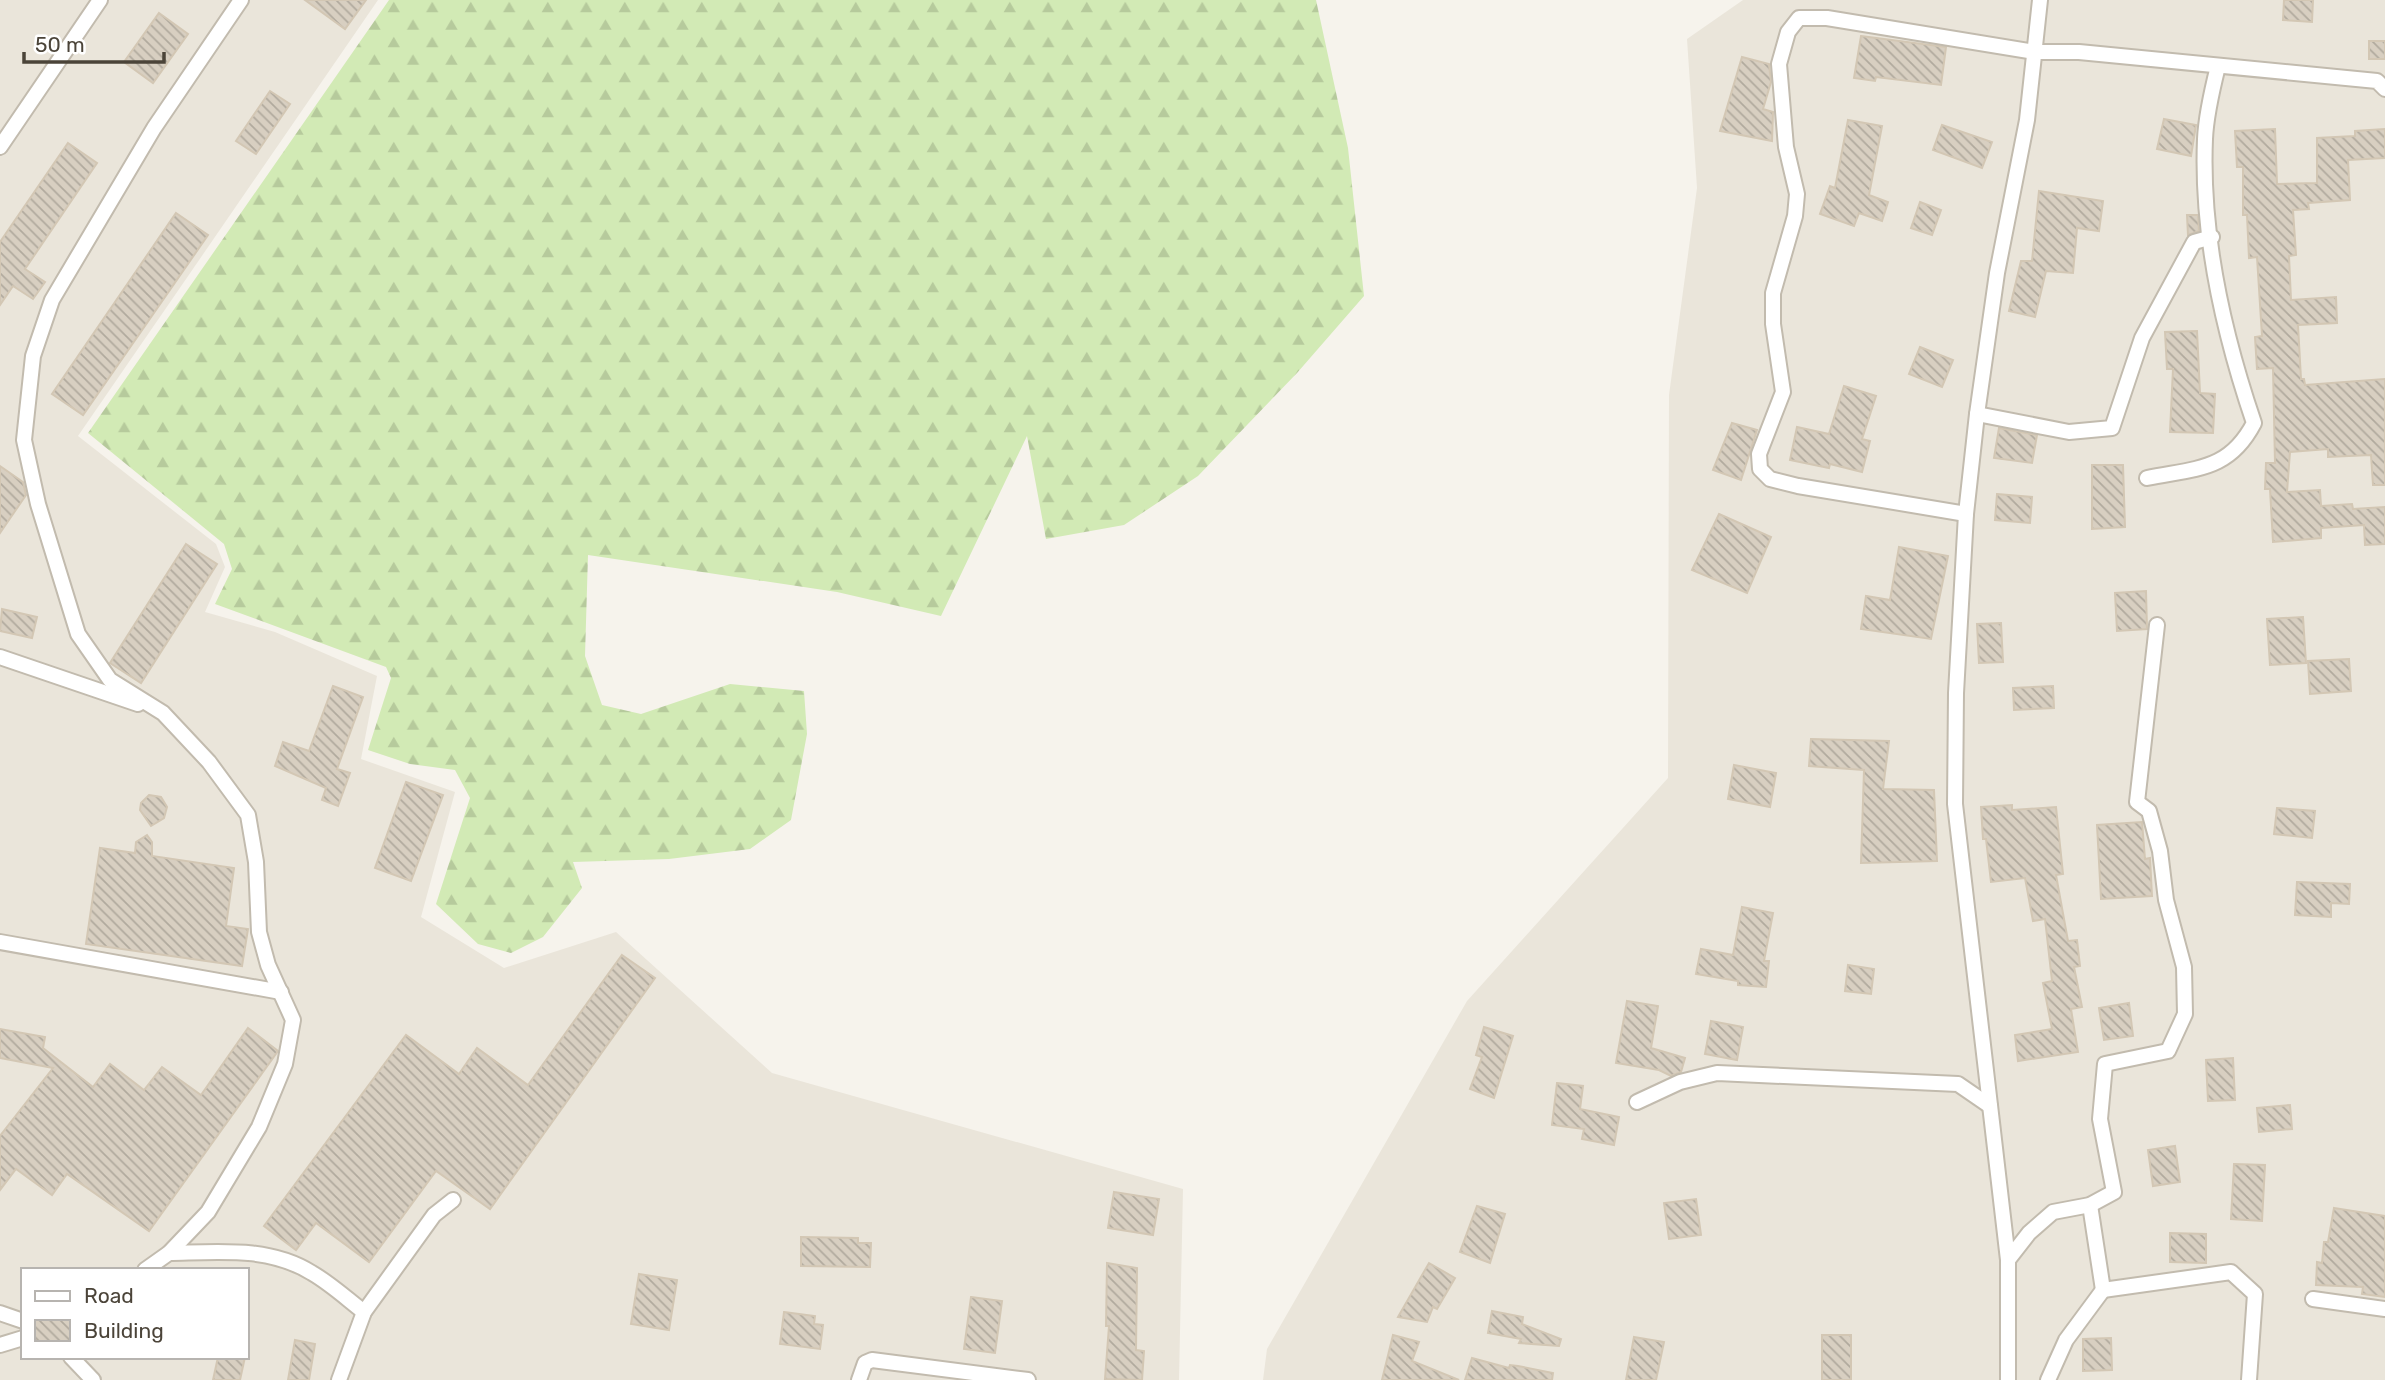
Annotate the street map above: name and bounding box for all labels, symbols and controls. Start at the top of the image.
scale bar [24,21,164,65]
text: 50 m [35,32,85,57]
legend [21,1268,248,1359]
text: Road [84,1283,134,1308]
text: Building [84,1318,164,1343]

